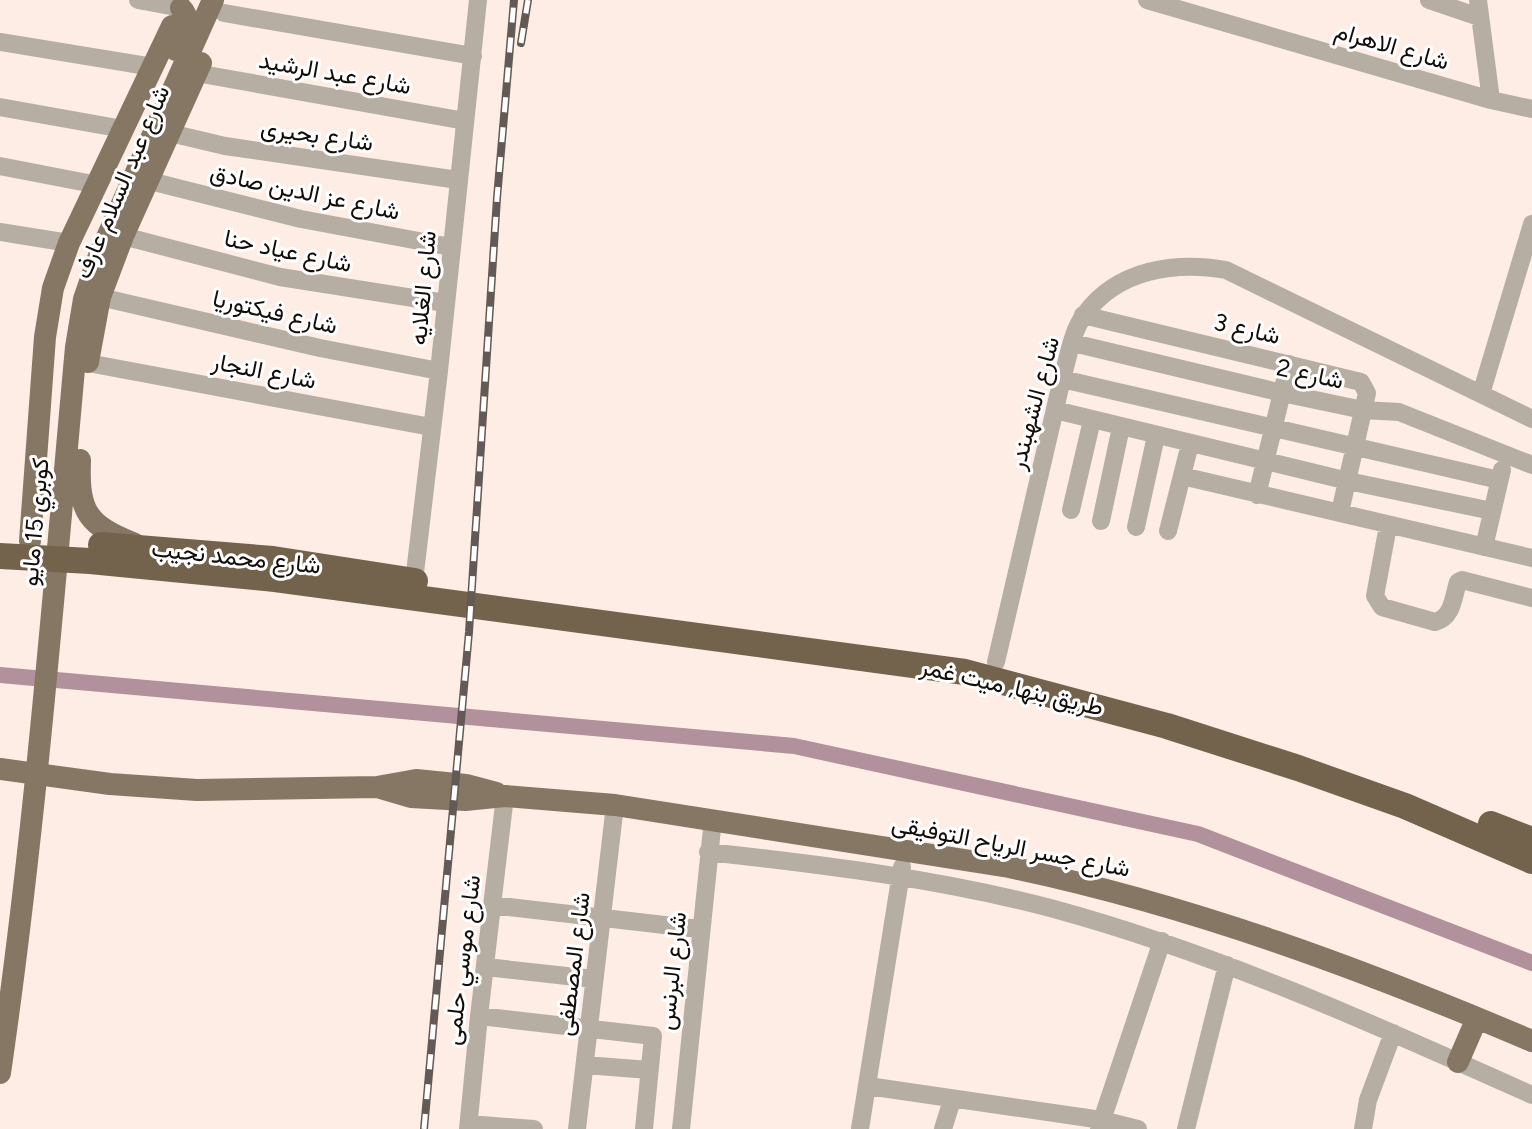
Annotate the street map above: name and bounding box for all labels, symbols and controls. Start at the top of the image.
street label: شارع الاهرام [1331,15,1453,78]
street label: شارع عبد الرشيد [256,45,413,102]
street label: شارع عبد السلام عارف [68,81,177,284]
street label: شارع بحيرى [259,112,375,159]
street label: شارع عز الدين صادق [207,157,403,228]
street label: شارع عياد حنا [221,223,354,280]
street label: شارع الغلايه [403,230,444,347]
street label: شارع فيكتوريا [209,283,340,342]
street label: شارع 3 [1211,307,1283,352]
street label: شارع الشهبندر [1002,333,1067,474]
street label: شارع النجار [208,346,319,397]
street label: شارع 2 [1274,352,1346,397]
street label: كوبري 15 مايو [14,457,60,588]
street label: شارع محمد نجيب [150,533,322,582]
street label: طريق بنها, ميت غمر [917,651,1106,723]
street label: شارع جسر الرياح التوفيقى [889,808,1133,885]
street label: شارع موسي حلمى [437,873,491,1047]
street label: شارع المصطفى [549,890,598,1038]
street label: شارع البرنس [651,910,694,1032]

